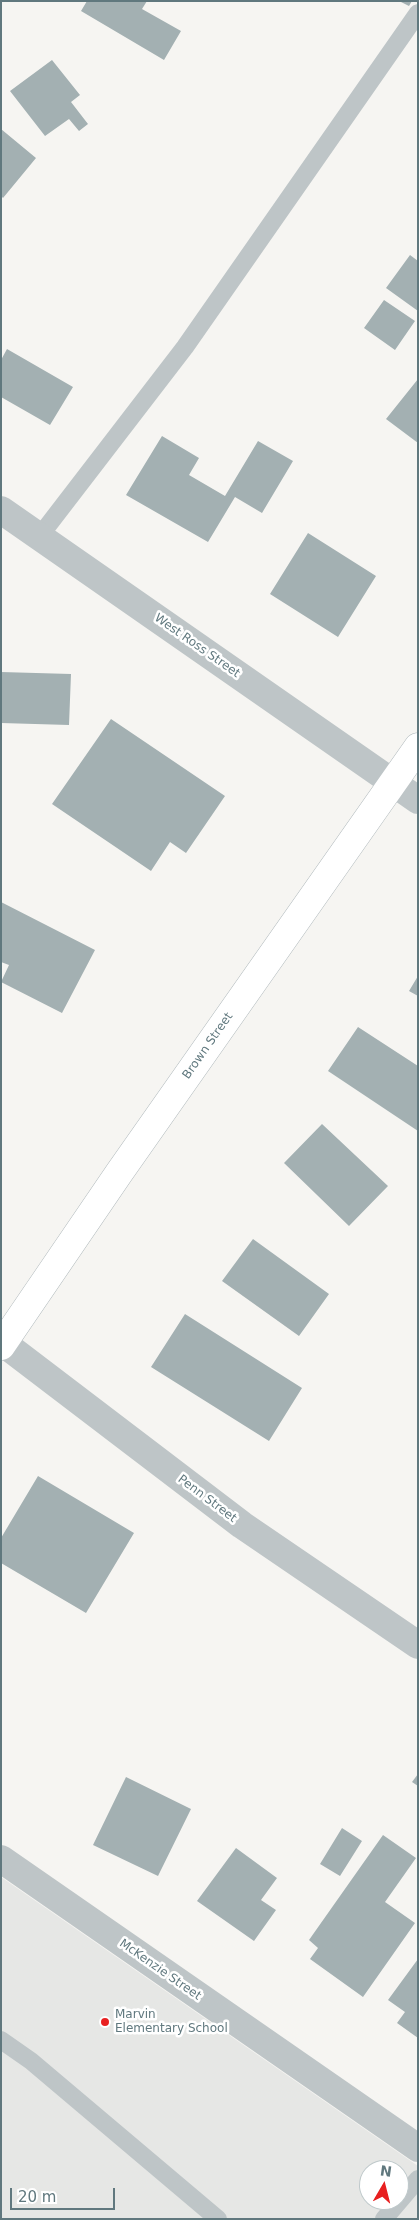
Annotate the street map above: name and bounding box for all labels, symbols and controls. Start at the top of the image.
street label: West Ross Street [151,611,243,681]
street label: Brown Street [180,1010,236,1082]
street label: Penn Street [175,1472,239,1526]
street label: McKenzie Street [116,1936,204,2004]
place label: Marvin Elementary School [115,2008,228,2036]
marker: Marvin Elementary School [99,2016,111,2028]
north arrow [359,2160,409,2210]
text: N [379,2162,393,2180]
scale bar [12,2178,118,2210]
text: 20 m [18,2188,56,2206]

